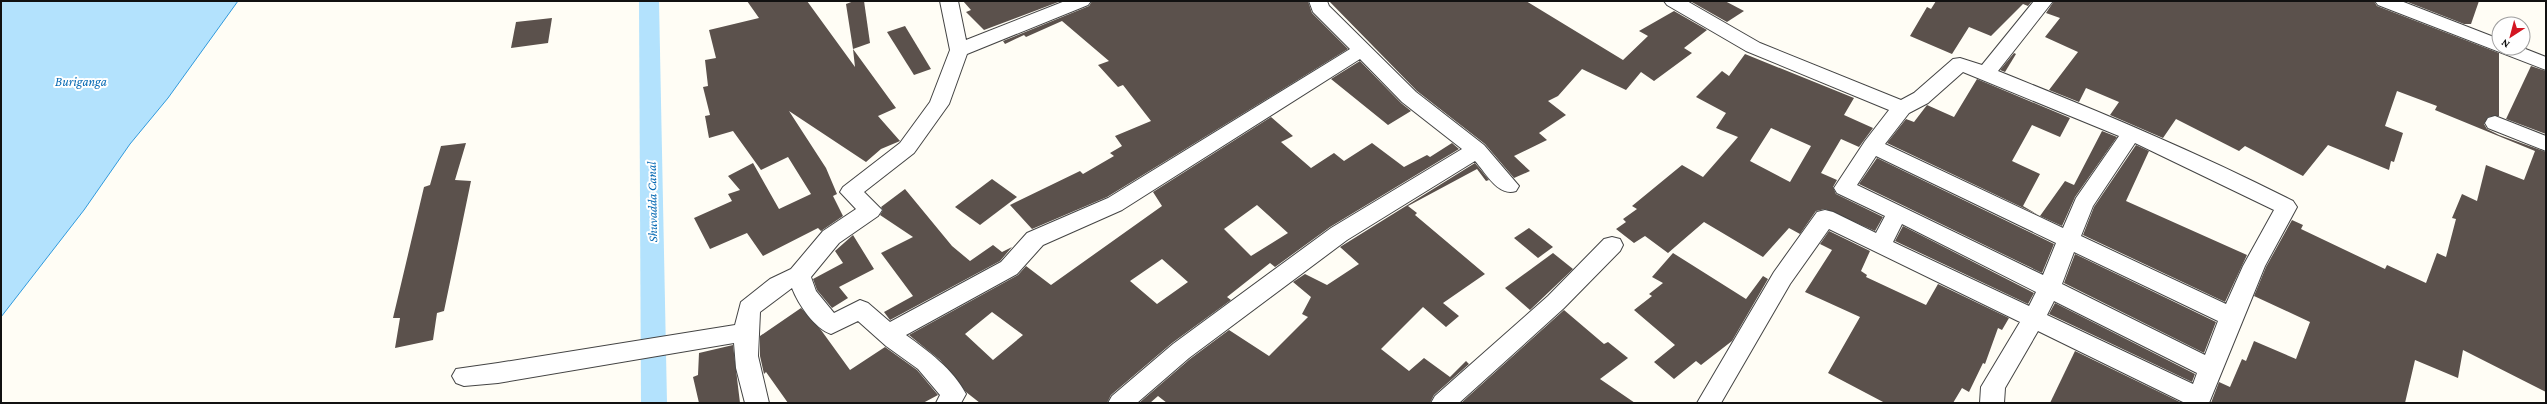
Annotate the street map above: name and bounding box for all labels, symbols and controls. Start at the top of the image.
north arrow [2491,16,2531,56]
text: N [2498,37,2512,51]
water label: Buriganga [55,74,107,89]
water label: Shuvadda Canal [644,161,660,243]

